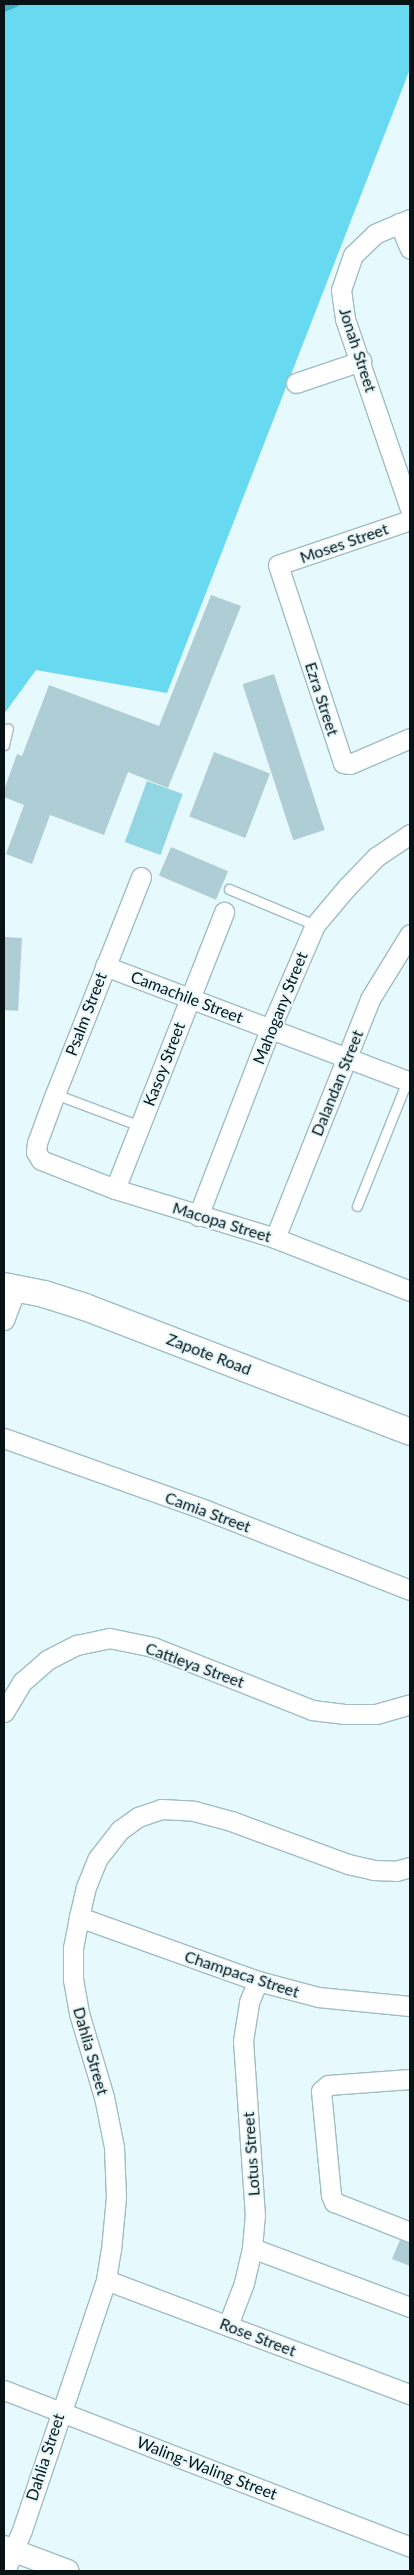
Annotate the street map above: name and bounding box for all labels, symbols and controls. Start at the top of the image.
street label: Jonah Street [335,305,381,395]
street label: Moses Street [297,519,391,567]
street label: Ezra Street [301,660,343,738]
street label: Mahogany Street [249,949,311,1067]
street label: Camachile Street [128,967,246,1027]
street label: Psalm Street [61,970,111,1058]
street label: Kasoy Street [139,1019,189,1109]
street label: Dalandan Street [307,1027,367,1139]
street label: Macopa Street [170,1198,274,1246]
street label: Zapote Road [164,1329,254,1379]
street label: Camia Street [163,1488,253,1536]
street label: Cattleya Street [143,1638,247,1692]
street label: Champaca Street [182,1946,302,2002]
street label: Dahlia Street [69,2005,113,2097]
street label: Lotus Street [238,2111,264,2197]
street label: Rose Street [217,2314,299,2360]
street label: Dahlia Street [22,2411,68,2503]
street label: Waling-Waling Street [134,2432,280,2504]

